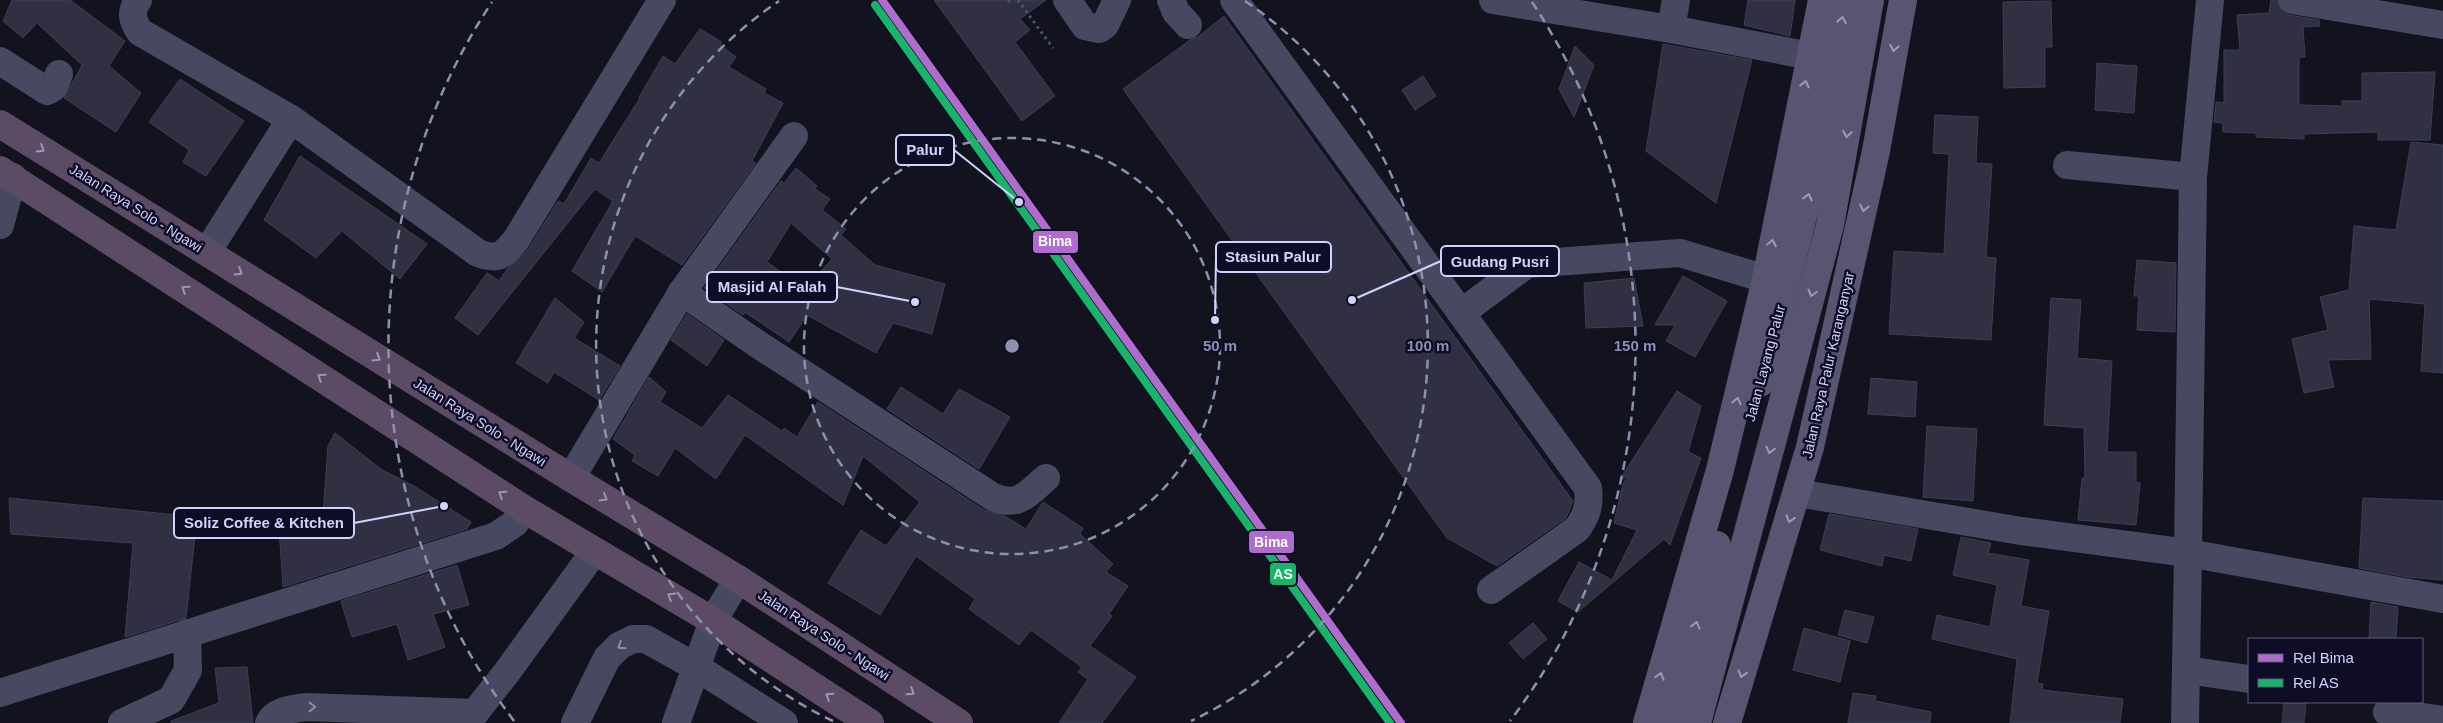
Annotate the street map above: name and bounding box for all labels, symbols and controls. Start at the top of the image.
one-way arrow [1836,16,1846,25]
one-way arrow [1890,44,1900,52]
one-way arrow [1799,79,1810,88]
one-way arrow [1843,130,1853,139]
callout: Palur [896,135,954,165]
text: Palur [906,141,944,158]
one-way arrow [36,143,45,153]
street label: Jalan Raya Solo - Ngawi [67,161,205,255]
one-way arrow [1803,193,1813,201]
one-way arrow [1859,203,1870,212]
line badge: Bima [1032,230,1079,254]
text: Bima [1038,233,1072,249]
one-way arrow [1767,239,1777,247]
callout: Stasiun Palur [1216,242,1331,272]
callout: Gudang Pusri [1441,246,1559,276]
text: Stasiun Palur [1225,248,1321,265]
text: Gudang Pusri [1451,253,1549,270]
one-way arrow [233,266,243,275]
street label: Jalan Raya Palur Karanganyar [1799,270,1857,460]
callout: Masjid Al Falah [707,272,837,302]
text: Masjid Al Falah [718,278,826,295]
one-way arrow [181,286,191,295]
one-way arrow [1807,288,1818,297]
street label: Jalan Layang Palur [1742,303,1788,423]
centre of rings [1003,337,1021,355]
text: 50 m [1203,337,1237,354]
text: 100 m [1407,337,1449,354]
text: 150 m [1614,337,1656,354]
one-way arrow [372,351,381,361]
one-way arrow [318,374,327,384]
street label: Jalan Raya Solo - Ngawi [411,375,549,469]
one-way arrow [1731,397,1742,406]
one-way arrow [1765,445,1776,454]
one-way arrow [498,491,507,500]
one-way arrow [599,492,608,502]
callout: Soliz Coffee & Kitchen [174,508,354,538]
text: Soliz Coffee & Kitchen [184,514,344,531]
one-way arrow [1786,514,1796,523]
line badge: Bima [1248,530,1295,554]
text: Bima [1254,534,1288,550]
line badge: AS [1269,562,1297,586]
text: AS [1273,566,1293,582]
street label: Jalan Raya Solo - Ngawi [755,587,893,683]
one-way arrow [667,593,676,603]
one-way arrow [1691,622,1701,630]
legend [2248,638,2423,703]
one-way arrow [617,640,627,649]
text: Rel Bima [2293,649,2355,666]
one-way arrow [1737,669,1747,678]
one-way arrow [1655,672,1665,681]
text: Rel AS [2293,674,2339,691]
one-way arrow [905,685,914,695]
one-way arrow [825,693,834,703]
one-way arrow [309,702,317,712]

